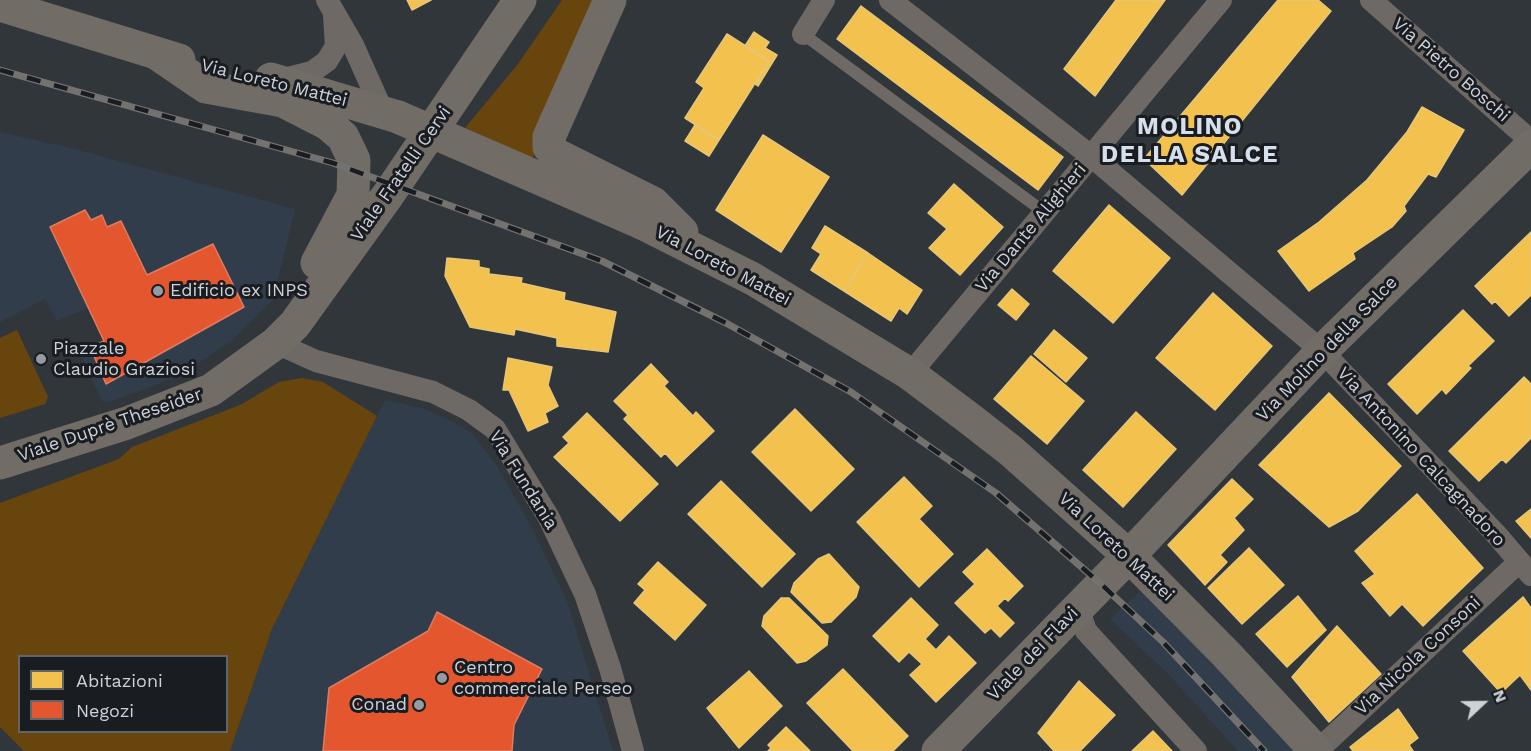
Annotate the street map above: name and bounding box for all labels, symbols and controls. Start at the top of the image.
street label: Via Pietro Boschi [1388,13,1514,127]
street label: Via Loreto Mattei [199,54,349,112]
street label: Viale Fratelli Cervi [346,102,456,246]
district label: MOLINO DELLA SALCE [1101,113,1279,169]
street label: Via Dante Alighieri [971,159,1091,297]
street label: Via Loreto Mattei [652,221,794,311]
street label: Via Molino della Salce [1252,272,1402,426]
place label: Edificio ex INPS [170,280,308,302]
marker: Edificio ex INPS [151,284,165,298]
place label: Piazzale Claudio Graziosi [53,338,195,380]
marker: Piazzale Claudio Graziosi [34,352,48,366]
street label: Via Antonino Calcagnadoro [1332,363,1510,551]
street label: Viale Duprè Theseider [15,383,205,467]
street label: Via Fundania [484,426,562,534]
street label: Via Loreto Mattei [1054,488,1178,606]
street label: Via Nicola Consoni [1351,592,1485,720]
street label: Viale dei Flavi [983,603,1083,705]
legend [18,655,228,733]
place label: Centro commerciale Perseo [454,657,633,700]
text: Abitazioni [76,670,163,691]
marker: Centro commerciale Perseo [435,671,449,685]
north arrow [1453,673,1513,733]
text: N [1489,687,1511,705]
place label: Conad [351,694,407,716]
marker: Conad [412,698,426,712]
text: Negozi [76,700,134,721]

